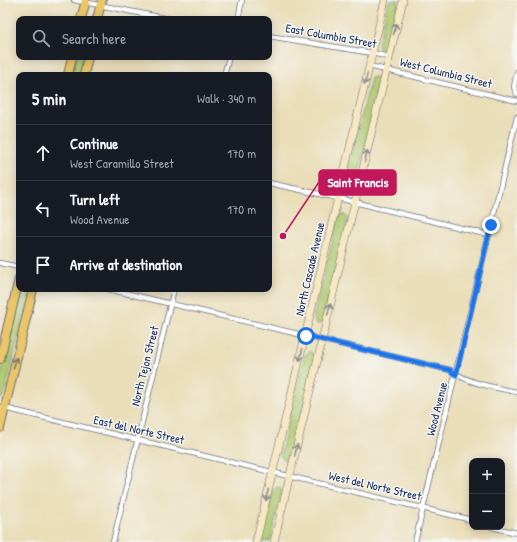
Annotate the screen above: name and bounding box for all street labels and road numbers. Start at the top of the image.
street label: East Columbia Street [284,19,379,52]
street label: West Columbia Street [398,53,495,92]
street label: North Cascade Avenue [290,220,329,317]
street label: North Tejon Street [126,323,163,408]
street label: Wood Avenue [422,380,451,438]
street label: East del Norte Street [92,411,187,448]
street label: West del Norte Street [327,467,424,505]

